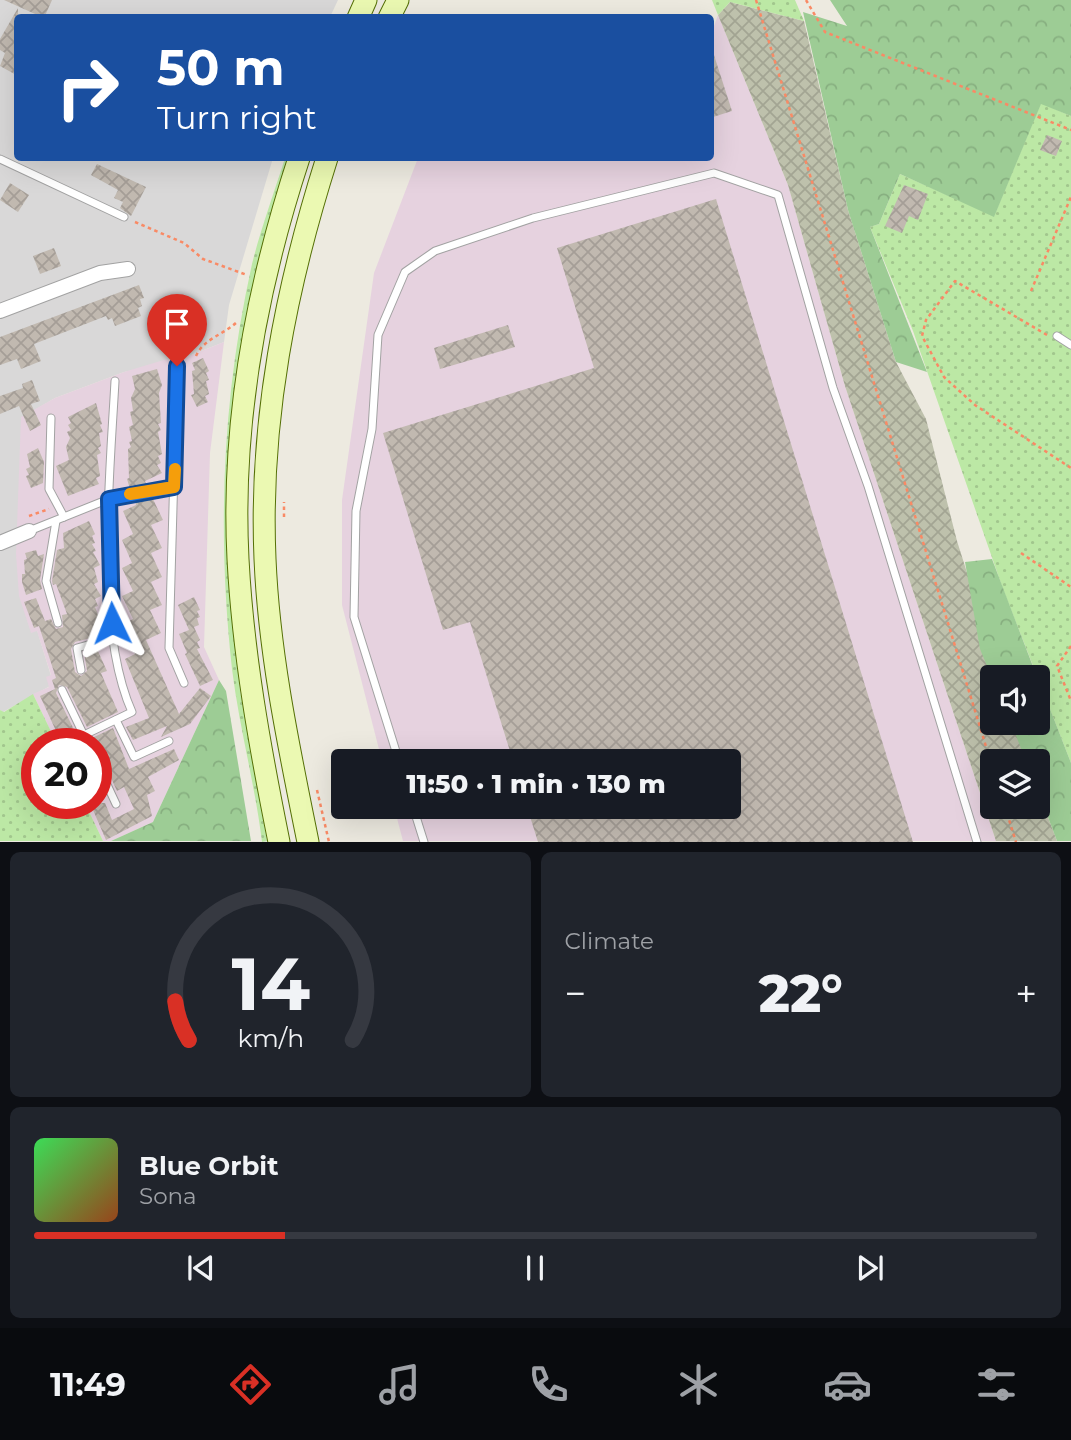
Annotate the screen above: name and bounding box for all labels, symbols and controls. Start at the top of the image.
text: 50 m [157,38,285,97]
icon: right [42,42,133,133]
text: Turn right [157,98,317,137]
pin [147,294,207,366]
icon: arrive [158,305,196,343]
position arrow [75,586,149,660]
map controls [980,665,1050,819]
button: sound [980,665,1050,735]
speed limit sign: 20 [21,728,112,819]
button: layers [980,749,1050,819]
text: 11:50 · 1 min · 130 m [406,768,666,800]
text: Climate [565,927,654,955]
text: 14 [231,941,310,1029]
text: 22° [759,962,843,1025]
text: − [565,970,586,1017]
text: + [1015,970,1037,1017]
text: km/h [237,1023,304,1053]
text: Blue Orbit [139,1150,278,1182]
text: Sona [139,1182,197,1210]
icon: previous [182,1249,220,1287]
icon: pause [516,1249,554,1287]
icon: next [851,1249,889,1287]
icon: directions [226,1360,275,1409]
icon: music [375,1360,424,1409]
icon: phone [524,1360,573,1409]
icon: climate [674,1360,723,1409]
icon: car [823,1360,872,1409]
icon: filters [972,1360,1021,1409]
text: 11:49 [50,1365,126,1404]

